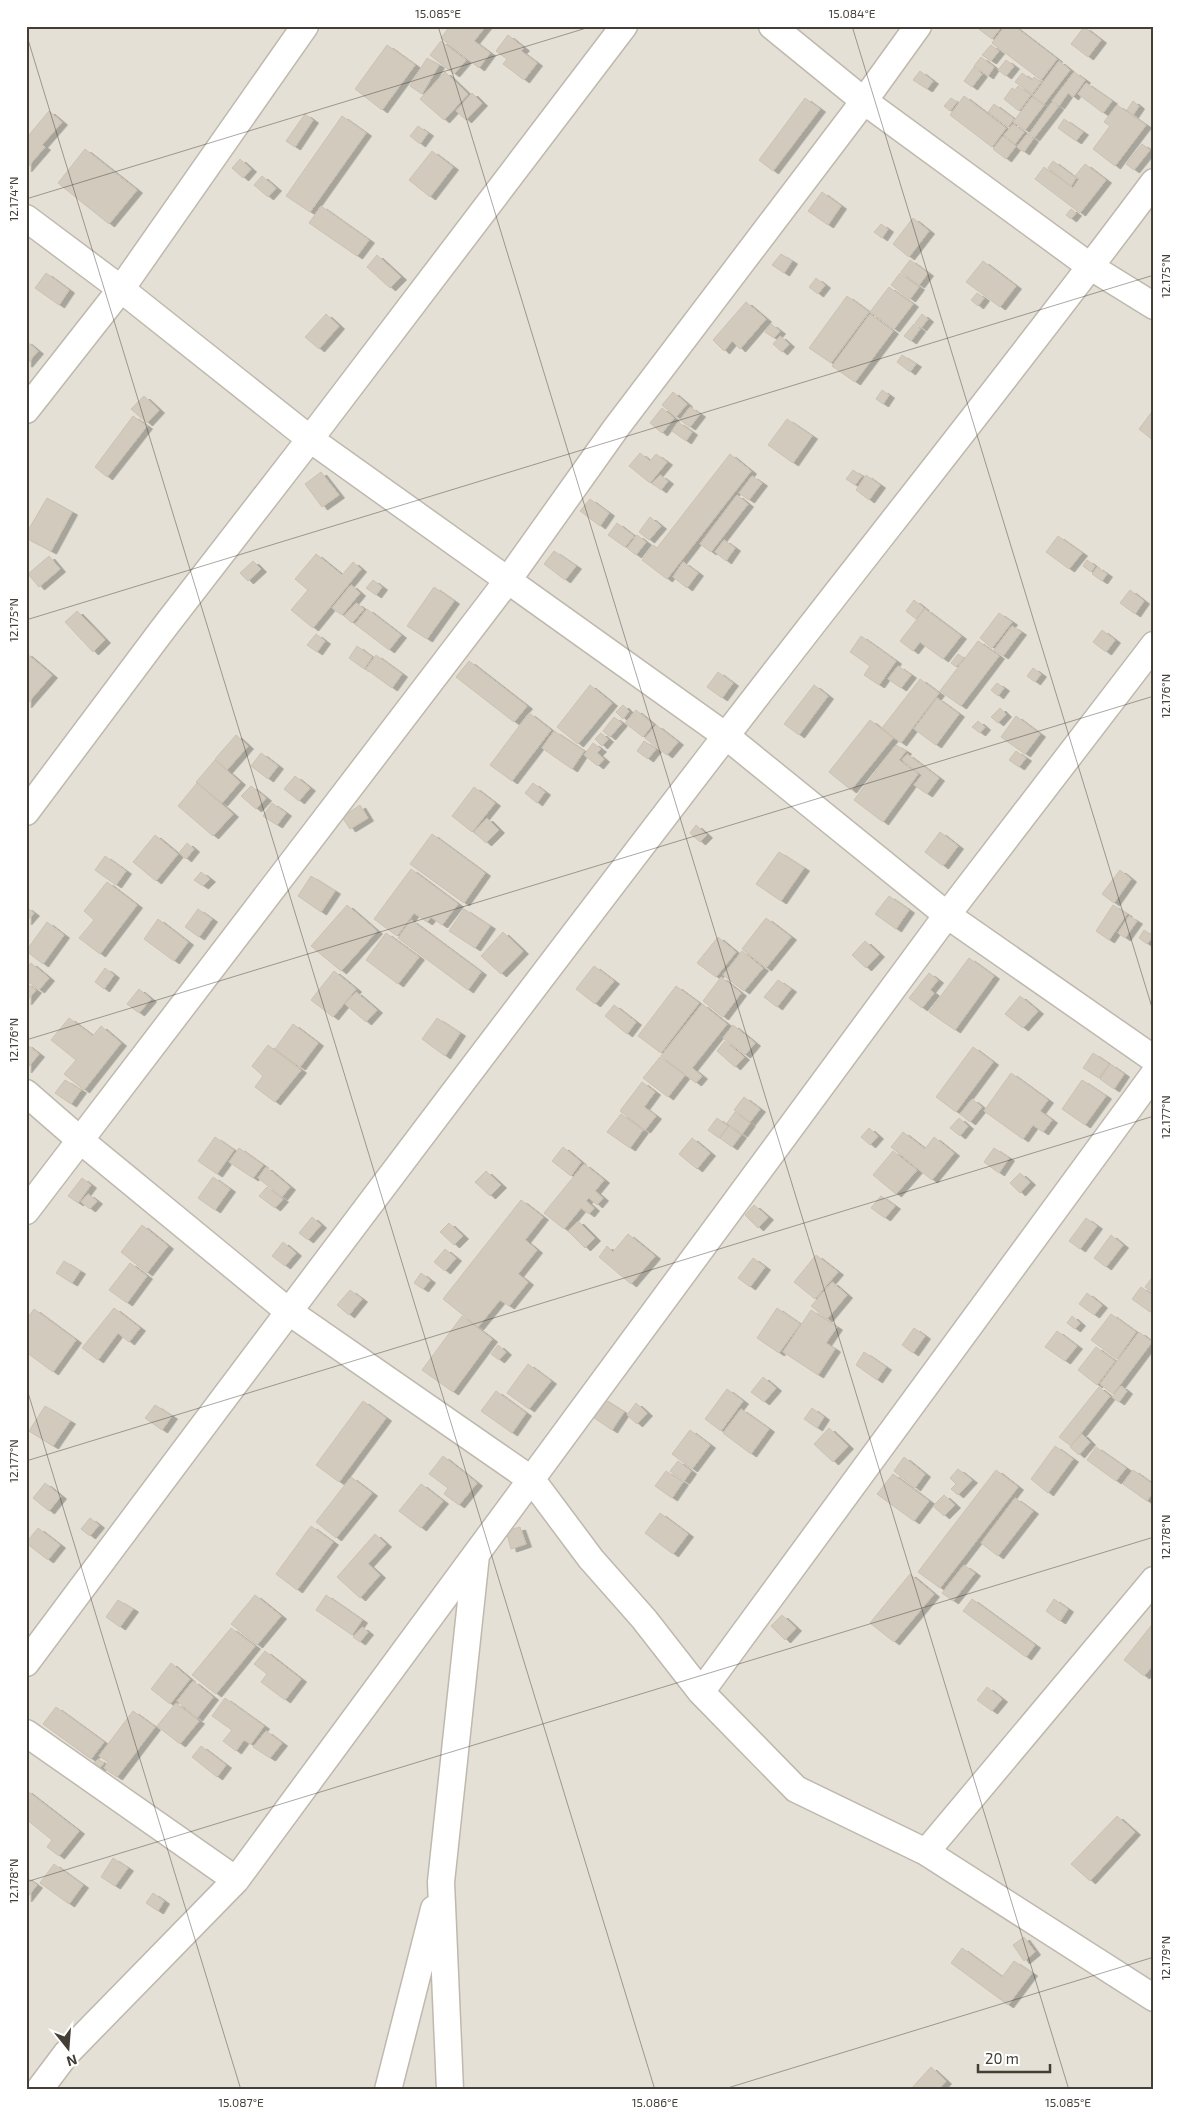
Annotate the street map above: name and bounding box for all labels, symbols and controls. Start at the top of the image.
text: 15.085°E [415,6,461,20]
text: 15.084°E [829,6,876,20]
text: 12.174°N [6,177,20,221]
text: 12.175°N [1158,254,1172,298]
text: 12.175°N [6,598,20,642]
text: 12.176°N [1158,674,1172,718]
text: 12.176°N [6,1018,20,1062]
text: 12.177°N [1158,1095,1172,1139]
text: 12.177°N [6,1439,20,1483]
text: 12.178°N [1158,1515,1172,1559]
text: 12.178°N [6,1859,20,1903]
text: 12.179°N [1158,1936,1172,1980]
north arrow [42,2024,92,2074]
scale bar [978,2041,1050,2073]
text: 20 m [985,2049,1019,2067]
text: N [65,2051,79,2071]
text: 15.087°E [218,2095,264,2109]
text: 15.086°E [632,2095,678,2109]
text: 15.085°E [1045,2095,1091,2109]

